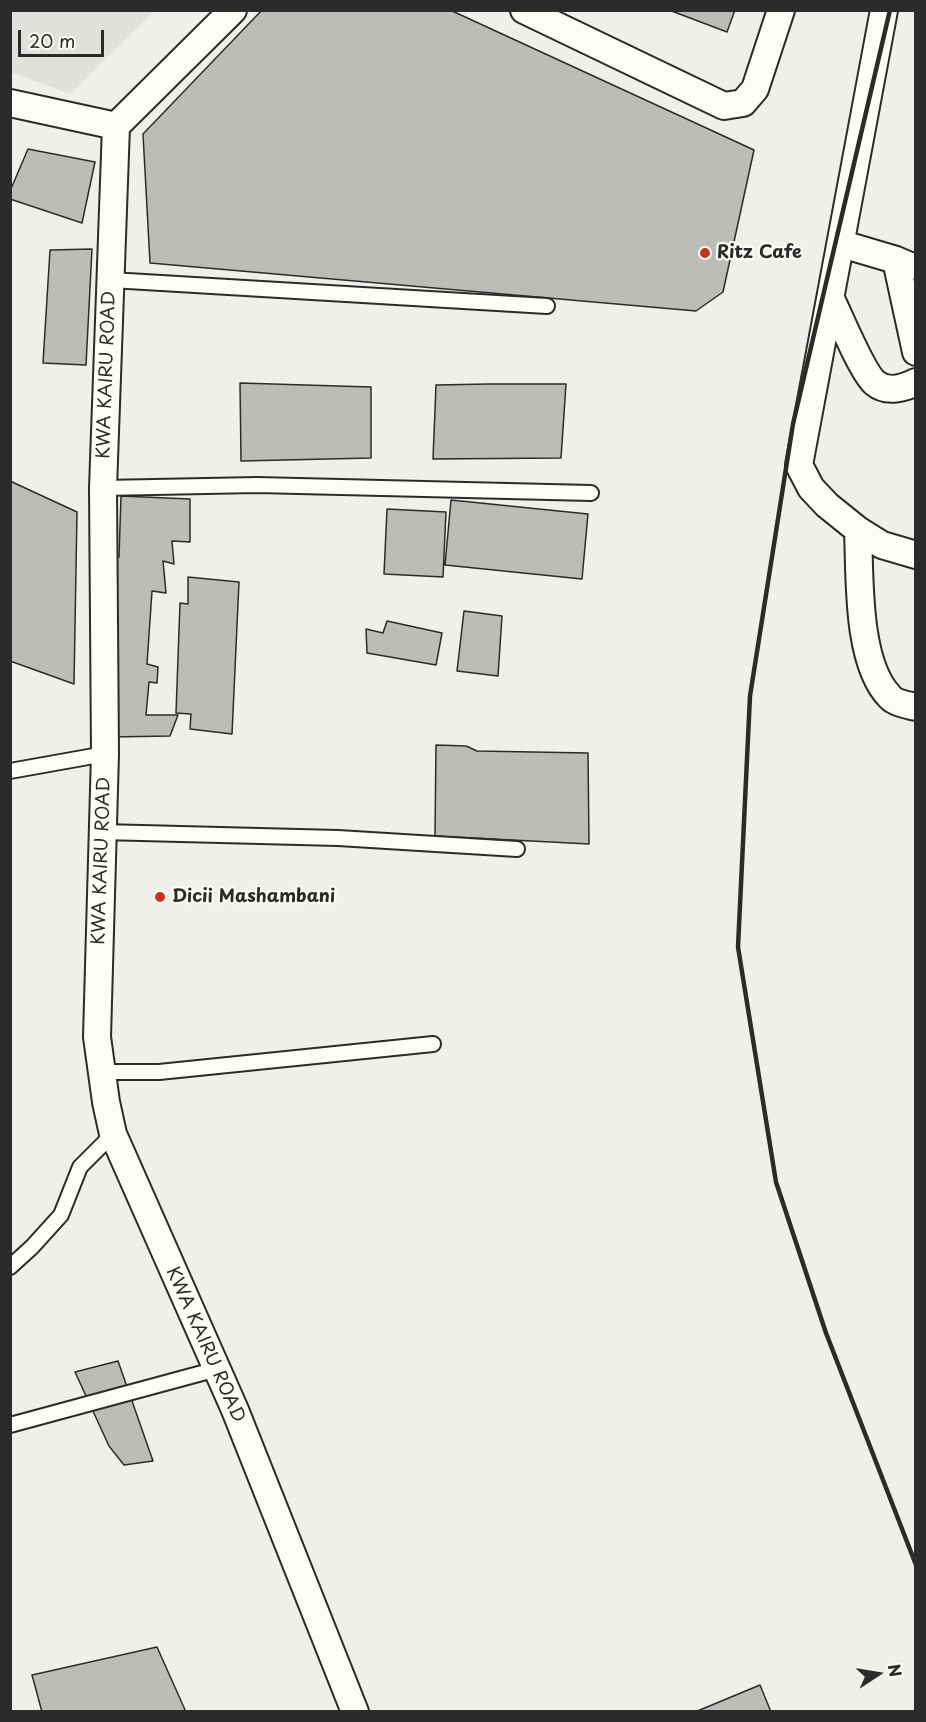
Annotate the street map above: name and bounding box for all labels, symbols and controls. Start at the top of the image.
scale bar [21,18,106,56]
text: 20 m [29,27,75,54]
place label: Ritz Cafe [717,242,802,264]
marker: Ritz Cafe [698,246,712,260]
street label: KWA KAIRU ROAD [93,291,121,459]
street label: KWA KAIRU ROAD [88,777,116,945]
place label: Dicii Mashambani [172,886,335,908]
marker: Dicii Mashambani [153,890,167,904]
street label: KWA KAIRU ROAD [161,1264,249,1426]
north arrow [848,1644,908,1704]
text: N [883,1662,909,1679]

